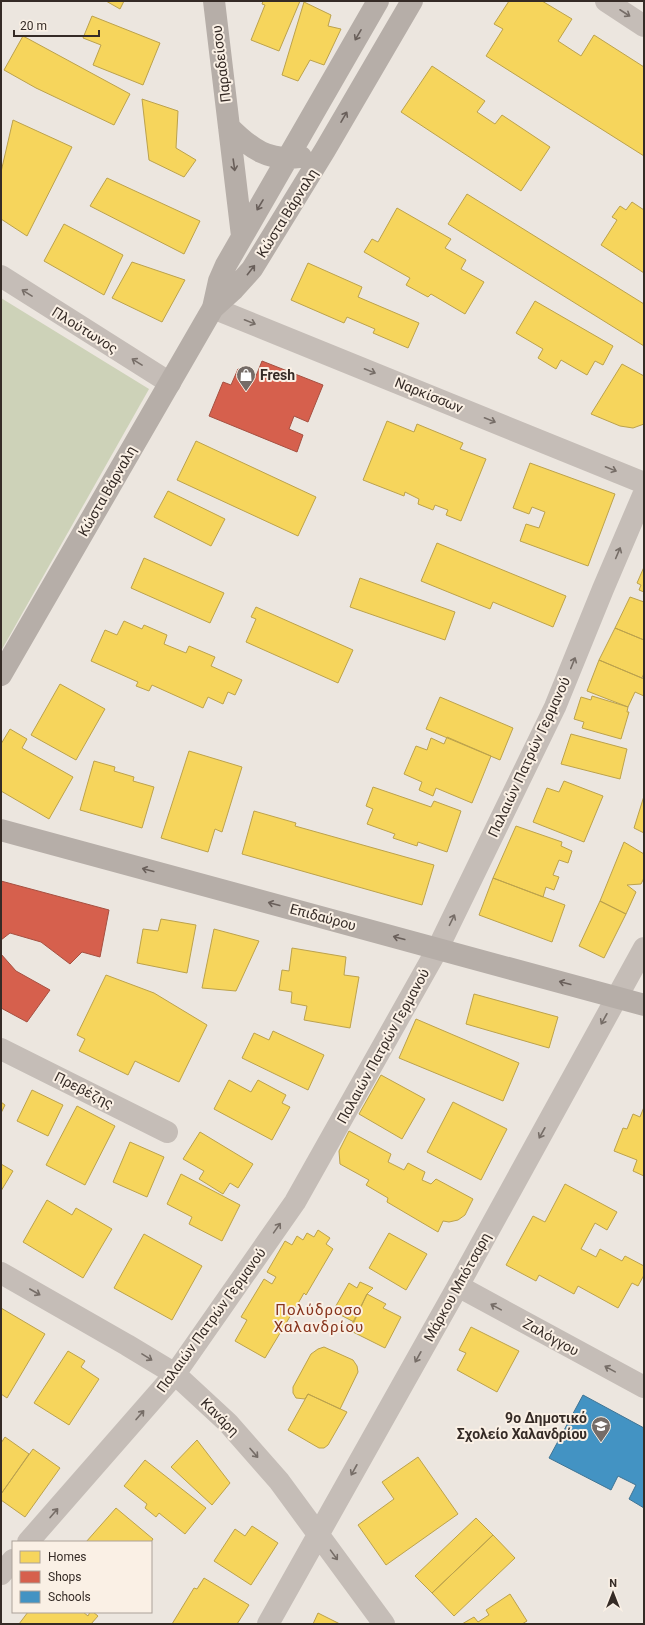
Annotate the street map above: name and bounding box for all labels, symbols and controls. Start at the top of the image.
one-way arrow [619,10,631,18]
scale bar [14,12,99,38]
text: 20 m [20,19,47,33]
street label: Παραδείσου [208,25,234,103]
one-way arrow [354,29,362,41]
one-way arrow [341,111,349,123]
one-way arrow [230,159,238,172]
street label: Κώστα Βάρναλη [253,166,321,260]
one-way arrow [256,199,264,211]
one-way arrow [246,264,255,275]
one-way arrow [21,288,33,296]
street label: Πλούτωνος [49,304,121,356]
one-way arrow [243,319,255,327]
one-way arrow [132,358,143,366]
shop icon: Fresh [235,364,257,392]
place label: Fresh [260,367,295,383]
one-way arrow [363,368,375,376]
street label: Ναρκίσσων [393,374,466,416]
one-way arrow [484,417,496,425]
street label: Κώστα Βάρναλη [75,443,139,539]
one-way arrow [604,466,616,474]
one-way arrow [615,547,623,559]
one-way arrow [570,658,577,670]
street label: Παλαιών Πατρών Γερμανού [485,674,573,840]
one-way arrow [142,865,155,873]
one-way arrow [267,900,280,907]
street label: Επιδαύρου [288,900,358,934]
one-way arrow [449,914,456,926]
one-way arrow [393,934,406,941]
street label: Παλαιών Πατρών Γερμανού [334,966,432,1126]
one-way arrow [559,979,572,986]
one-way arrow [600,1013,607,1025]
street label: Πρεβέζης [52,1068,116,1112]
one-way arrow [537,1127,545,1139]
one-way arrow [273,1222,281,1233]
street label: Μάρκου Μπότσαρη [420,1230,494,1344]
street label: Παλαιών Πατρών Γερμανού [153,1245,269,1395]
one-way arrow [29,1289,41,1297]
district label: Πολύδροσο Χαλανδρίου [274,1301,364,1336]
one-way arrow [490,1302,502,1310]
street label: Ζαλόγγου [520,1315,582,1359]
one-way arrow [414,1351,422,1363]
one-way arrow [142,1353,153,1362]
one-way arrow [604,1364,616,1372]
street label: Κανάρη [198,1395,242,1439]
one-way arrow [135,1409,144,1420]
place label: 9ο Δημοτικό Σχολείο Χαλανδρίου [457,1410,587,1443]
school or university icon: 9ο Δημοτικό Σχολείο Χαλανδρίου [590,1415,612,1443]
one-way arrow [250,1448,259,1458]
one-way arrow [350,1464,358,1476]
one-way arrow [49,1508,58,1518]
legend [12,1541,152,1613]
text: Homes [48,1550,86,1564]
one-way arrow [330,1550,338,1561]
text: Shops [48,1570,82,1584]
north arrow [593,1573,633,1613]
text: N [609,1577,617,1590]
text: Schools [48,1590,91,1604]

